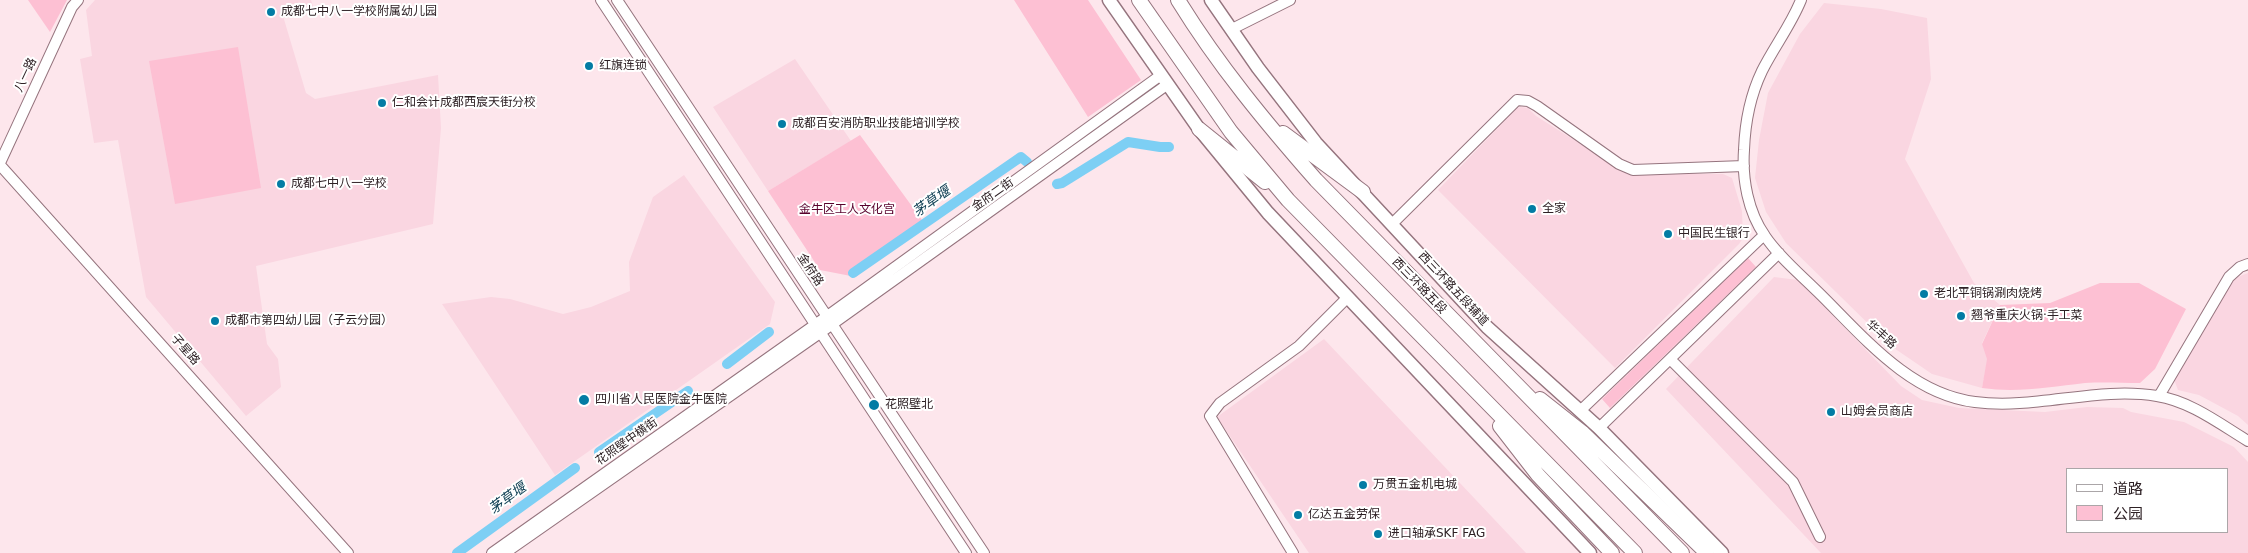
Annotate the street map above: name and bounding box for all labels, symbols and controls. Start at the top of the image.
place label: 成都七中八一学校附属幼儿园 [281,5,437,19]
marker: 成都七中八一学校附属幼儿园 [265,6,277,18]
street label: 八一路 [12,56,40,94]
place label: 红旗连锁 [599,59,647,73]
marker: 红旗连锁 [583,60,595,72]
place label: 仁和会计成都西宸天街分校 [392,96,536,110]
marker: 仁和会计成都西宸天街分校 [376,97,388,109]
place label: 成都百安消防职业技能培训学校 [792,117,960,131]
marker: 成都百安消防职业技能培训学校 [776,118,788,130]
street label: 金府二街 [969,175,1017,215]
place label: 成都七中八一学校 [291,177,387,191]
marker: 成都七中八一学校 [275,178,287,190]
water label: 茅草堰 [910,183,954,221]
place label: 全家 [1542,202,1566,216]
park label: 金牛区工人文化宫 [799,203,895,217]
marker: 全家 [1526,203,1538,215]
place label: 中国民生银行 [1678,227,1750,241]
marker: 中国民生银行 [1662,228,1674,240]
street label: 西三环路五段辅道 [1415,249,1491,329]
street label: 金府路 [794,251,826,289]
street label: 西三环路五段 [1389,255,1449,317]
place label: 老北平铜锅涮肉烧烤 [1934,287,2042,301]
marker: 老北平铜锅涮肉烧烤 [1918,288,1930,300]
place label: 翘爷重庆火锅·手工菜 [1971,309,2083,323]
marker: 翘爷重庆火锅·手工菜 [1955,310,1967,322]
place label: 成都市第四幼儿园（子云分园） [225,314,393,328]
marker: 成都市第四幼儿园（子云分园） [209,315,221,327]
street label: 华丰路 [1863,318,1899,352]
street label: 子星路 [168,332,202,368]
marker: 四川省人民医院金牛医院 [577,393,591,407]
place label: 四川省人民医院金牛医院 [595,393,727,407]
marker: 花照壁北 [867,398,881,412]
place label: 花照壁北 [885,398,933,412]
place label: 山姆会员商店 [1841,405,1913,419]
marker: 山姆会员商店 [1825,406,1837,418]
street label: 花照壁中横街 [593,415,661,469]
legend [2066,468,2228,533]
place label: 万贯五金机电城 [1373,478,1457,492]
marker: 万贯五金机电城 [1357,479,1369,491]
water label: 茅草堰 [486,480,530,518]
text: 道路 [2113,480,2143,498]
text: 公园 [2113,505,2143,523]
place label: 亿达五金劳保 [1308,508,1380,522]
marker: 亿达五金劳保 [1292,509,1304,521]
place label: 进口轴承SKF FAG [1388,527,1485,541]
marker: 进口轴承SKF FAG [1372,528,1384,540]

